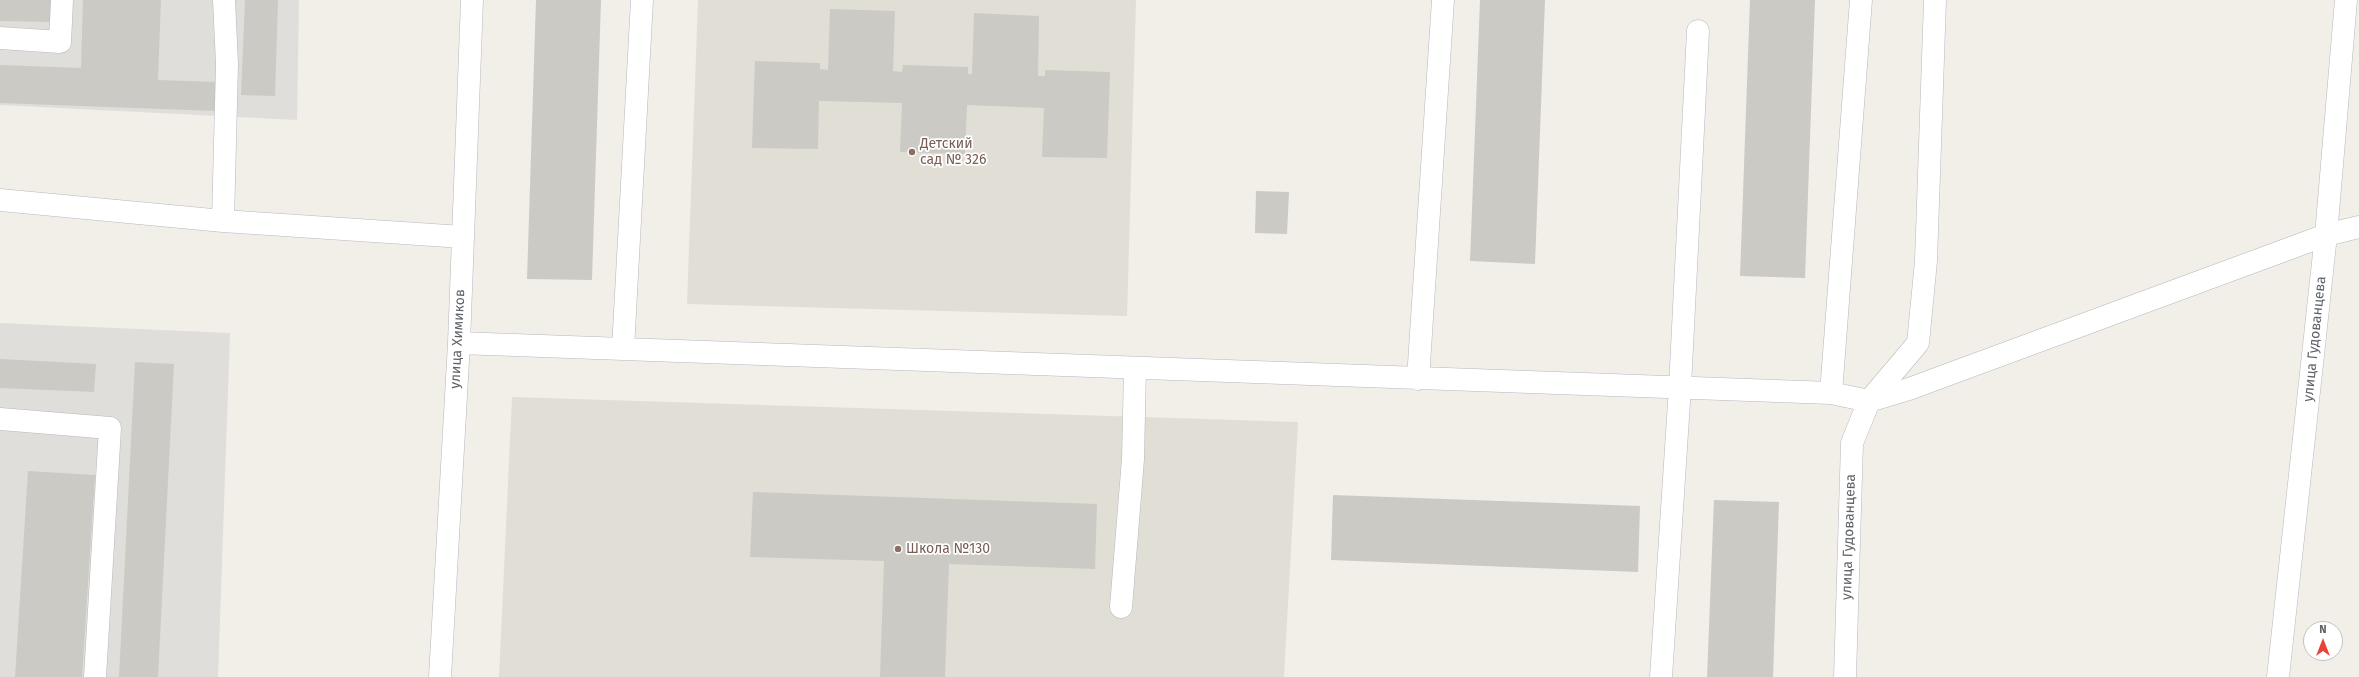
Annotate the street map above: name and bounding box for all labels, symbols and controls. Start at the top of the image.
place label: Детский сад № 326 [920,136,986,168]
marker: Детский сад № 326 [907,147,917,157]
street label: улица Гудованцева [2300,275,2330,403]
street label: улица Химиков [447,289,469,389]
street label: улица Гудованцева [1838,474,1860,600]
place label: Школа №130 [906,541,990,557]
marker: Школа №130 [893,544,903,554]
north arrow [2303,621,2343,661]
text: N [2319,623,2327,636]

